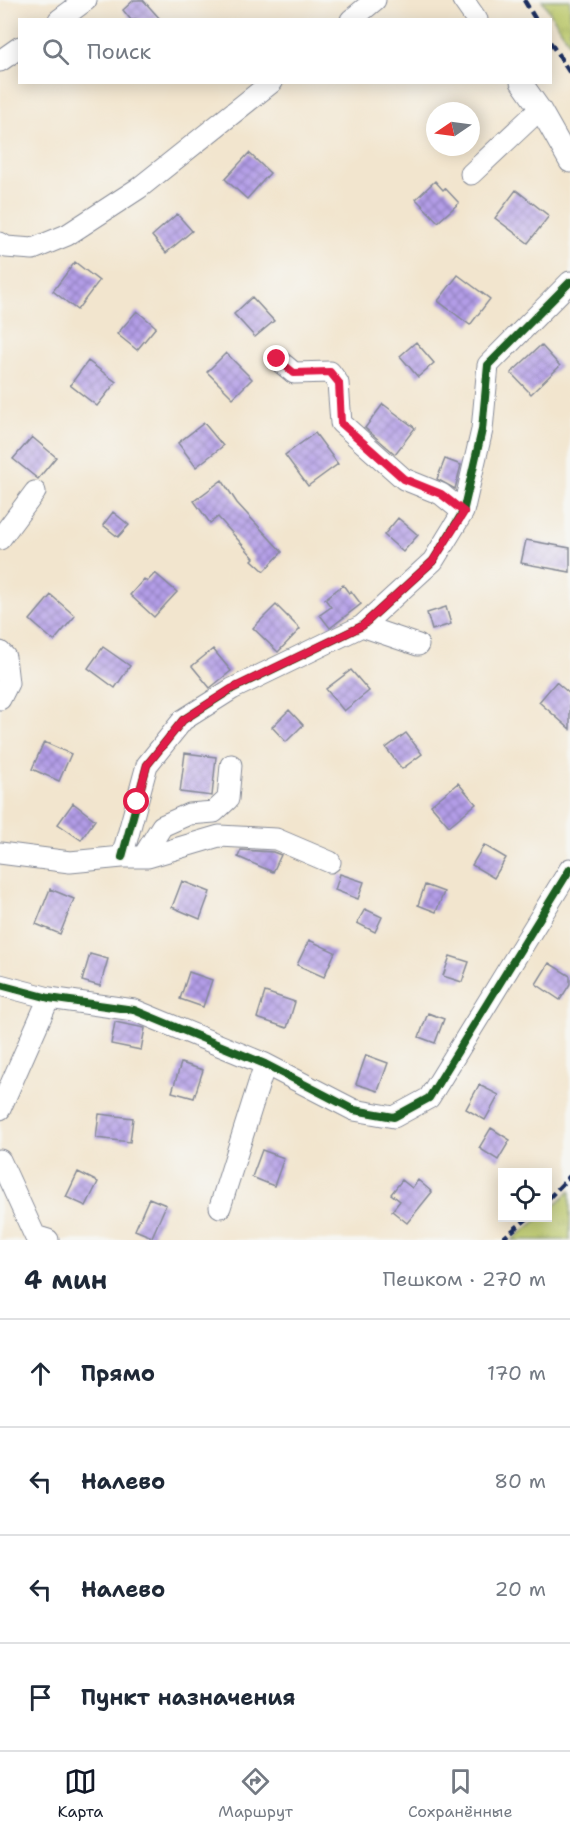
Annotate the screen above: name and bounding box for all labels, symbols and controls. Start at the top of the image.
search box [18,18,552,84]
icon: search [39,35,72,68]
text: Поиск [87,37,151,66]
north arrow [426,102,480,156]
route end [263,345,289,371]
route start [123,788,149,814]
map controls [498,1168,552,1222]
button: locate [498,1168,552,1222]
text: 4 мин [24,1262,107,1297]
text: Пешком · 270 m [383,1266,546,1292]
icon: ahead [24,1357,57,1390]
text: Прямо [81,1359,155,1388]
text: 170 m [487,1360,546,1386]
icon: left [24,1465,57,1498]
text: Налево [81,1467,165,1496]
text: 80 m [494,1468,546,1494]
icon: left [24,1573,57,1606]
text: Налево [81,1575,165,1604]
text: 20 m [495,1576,546,1602]
icon: arrive [24,1681,57,1714]
text: Пункт назначения [81,1683,295,1712]
tab: Карта [58,1765,103,1822]
tab: Маршрут [218,1765,293,1822]
tab: Сохранённые [408,1765,512,1822]

